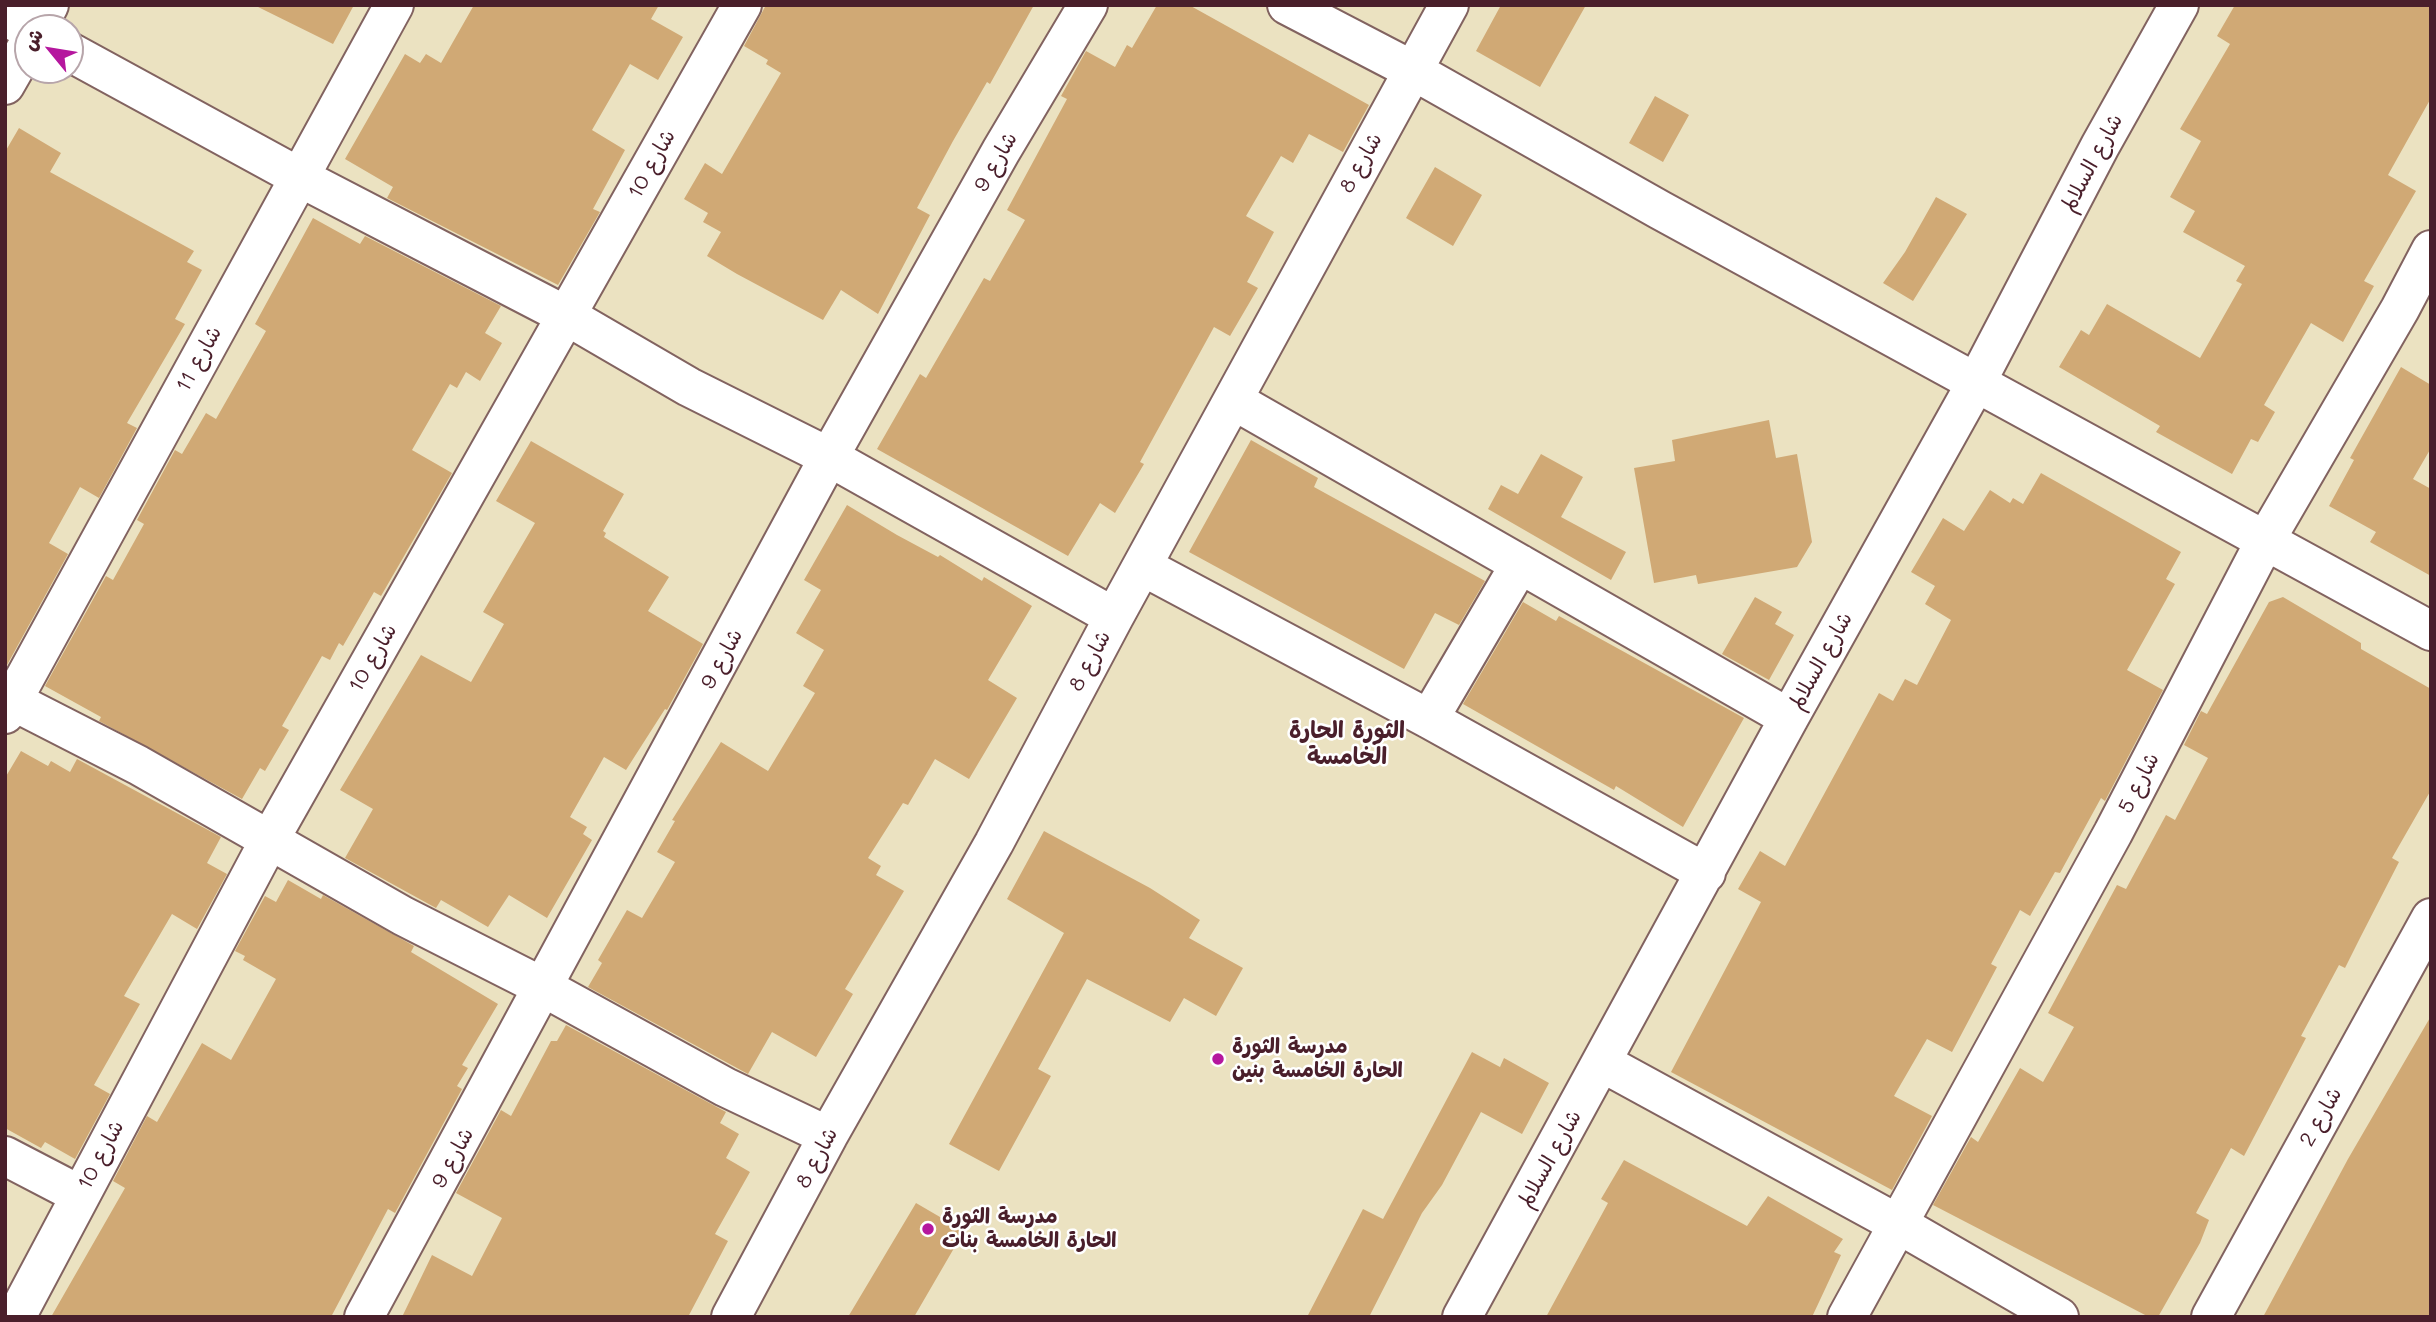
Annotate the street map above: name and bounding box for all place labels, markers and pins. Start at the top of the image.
place label: مدرسة الثورة الحارة الخامسة بنين [1232,1034,1403,1084]
marker: مدرسة الثورة الحارة الخامسة بنين [1210,1051,1226,1067]
place label: مدرسة الثورة الحارة الخامسة بنات [942,1204,1117,1254]
marker: مدرسة الثورة الحارة الخامسة بنات [920,1221,936,1237]

